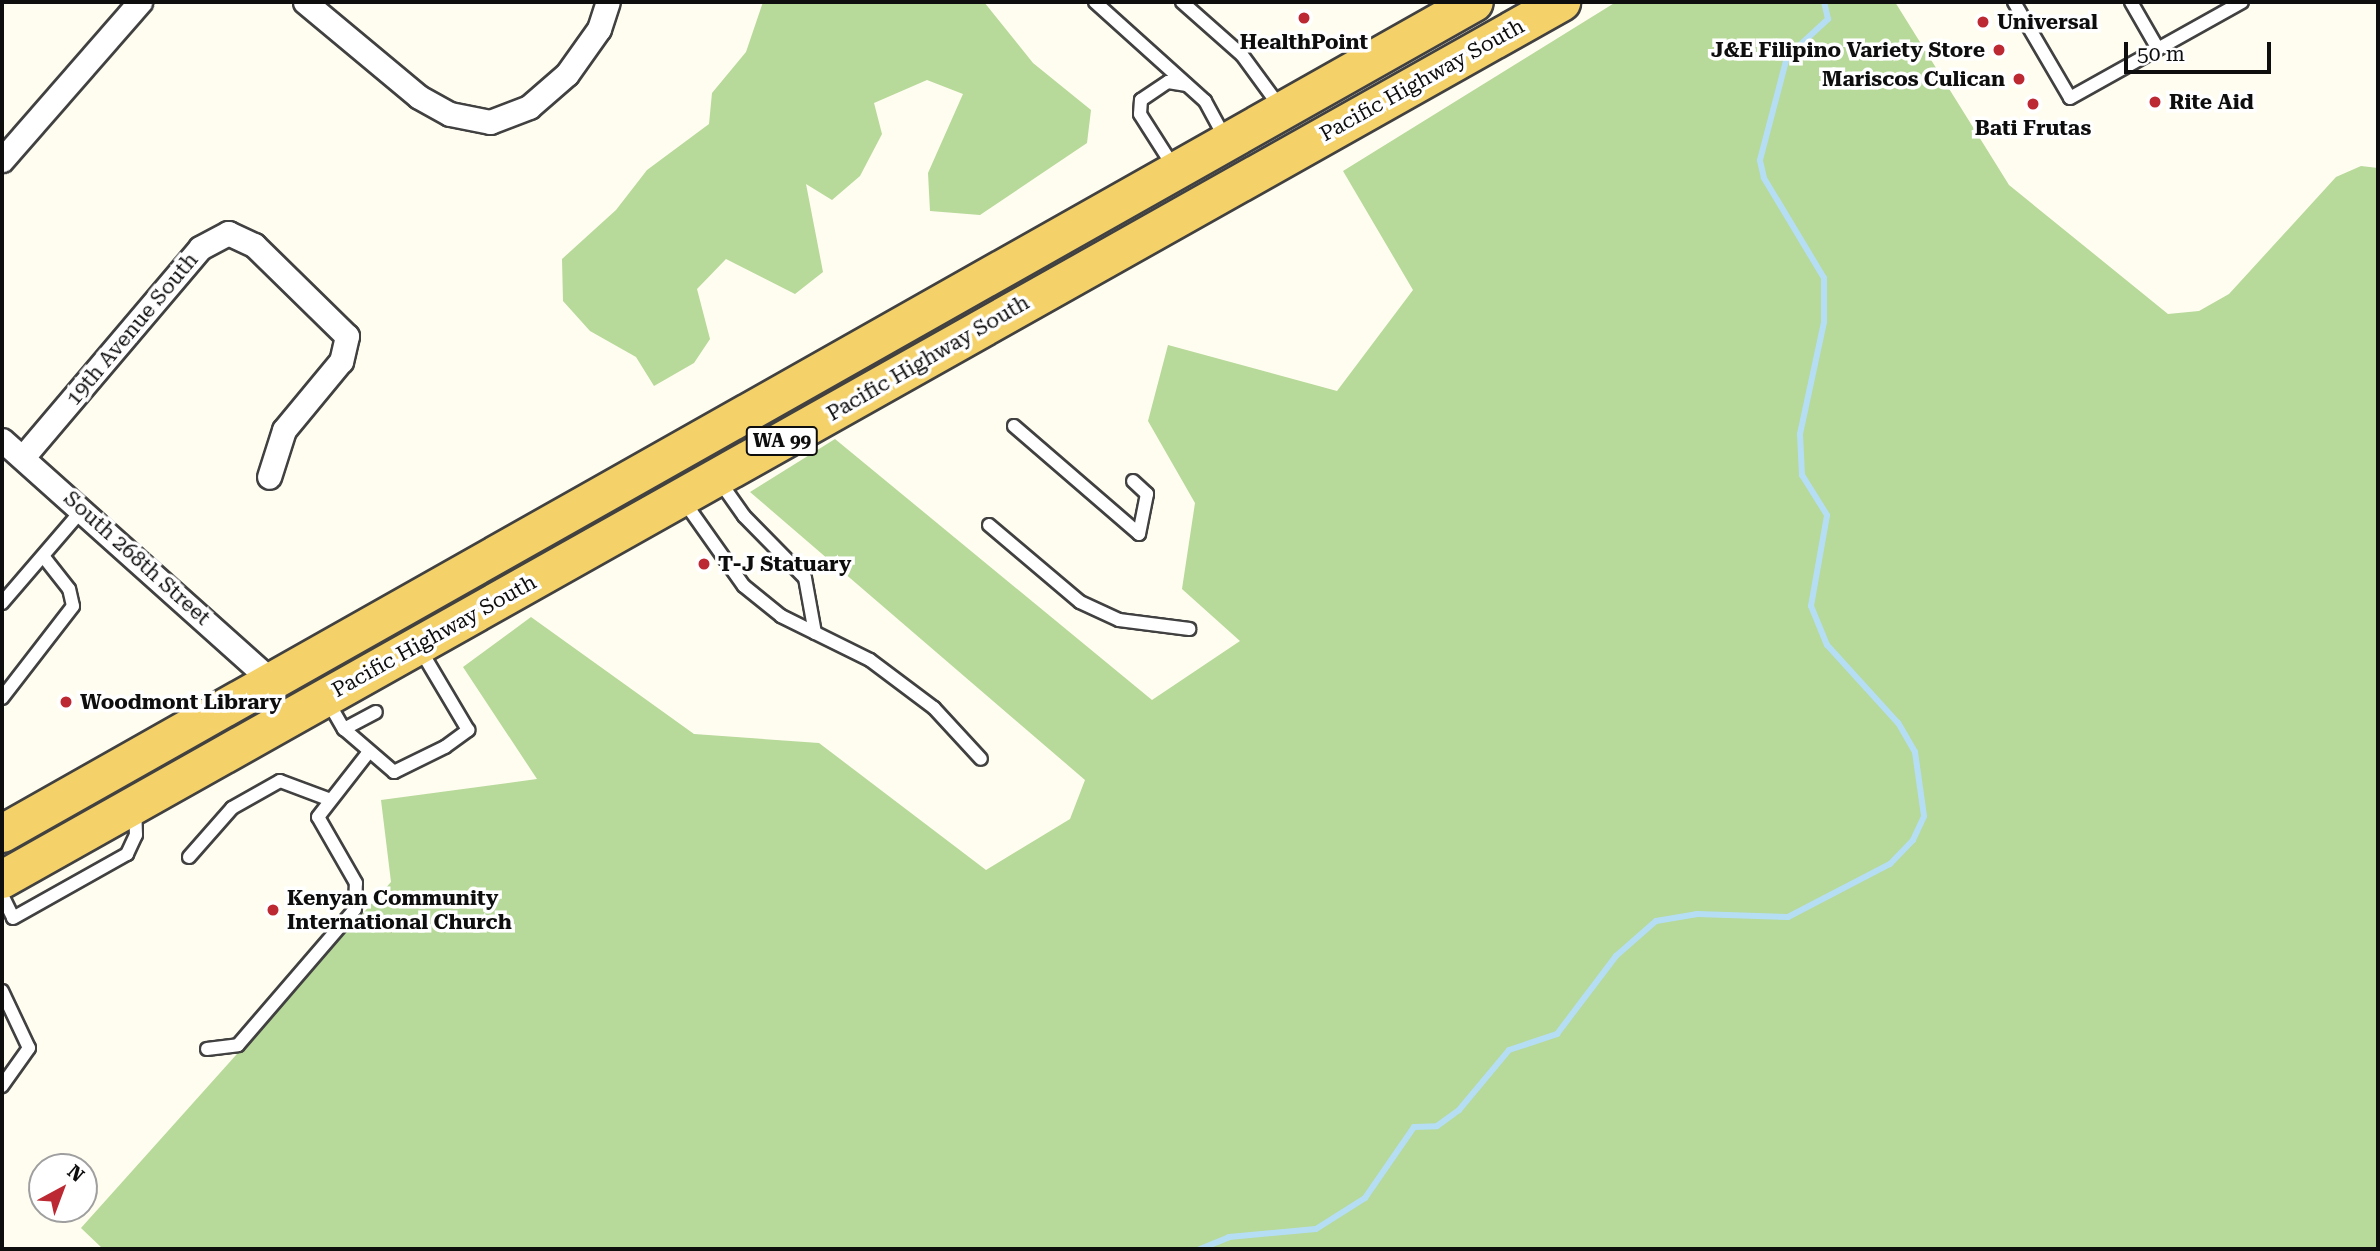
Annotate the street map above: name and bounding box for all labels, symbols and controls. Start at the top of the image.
place label: Universal [1997,9,2098,35]
marker: HealthPoint [1296,10,1312,26]
street label: Pacific Highway South [1315,13,1529,147]
marker: Universal [1975,14,1991,30]
scale bar [2128,28,2275,72]
place label: HealthPoint [1240,29,1368,55]
place label: J&E Filipino Variety Store [1711,37,1985,63]
marker: J&E Filipino Variety Store [1991,42,2007,58]
text: 50 m [2137,42,2185,66]
place label: Mariscos Culican [1822,66,2005,92]
marker: Mariscos Culican [2011,71,2027,87]
place label: Rite Aid [2169,89,2254,115]
marker: Rite Aid [2147,94,2163,110]
marker: Bati Frutas [2025,96,2041,112]
place label: Bati Frutas [1975,115,2091,141]
street label: 19th Avenue South [61,248,203,410]
street label: Pacific Highway South [822,290,1034,426]
road number: WA 99 [745,426,819,456]
street label: South 268th Street [59,486,215,630]
place label: T-J Statuary [718,551,851,577]
marker: T-J Statuary [696,556,712,572]
street label: Pacific Highway South [327,569,541,703]
place label: Woodmont Library [80,689,282,715]
marker: Woodmont Library [58,694,74,710]
place label: Kenyan Community International Church [287,885,512,935]
marker: Kenyan Community International Church [265,902,281,918]
north arrow [28,1153,98,1223]
text: N [63,1160,89,1187]

